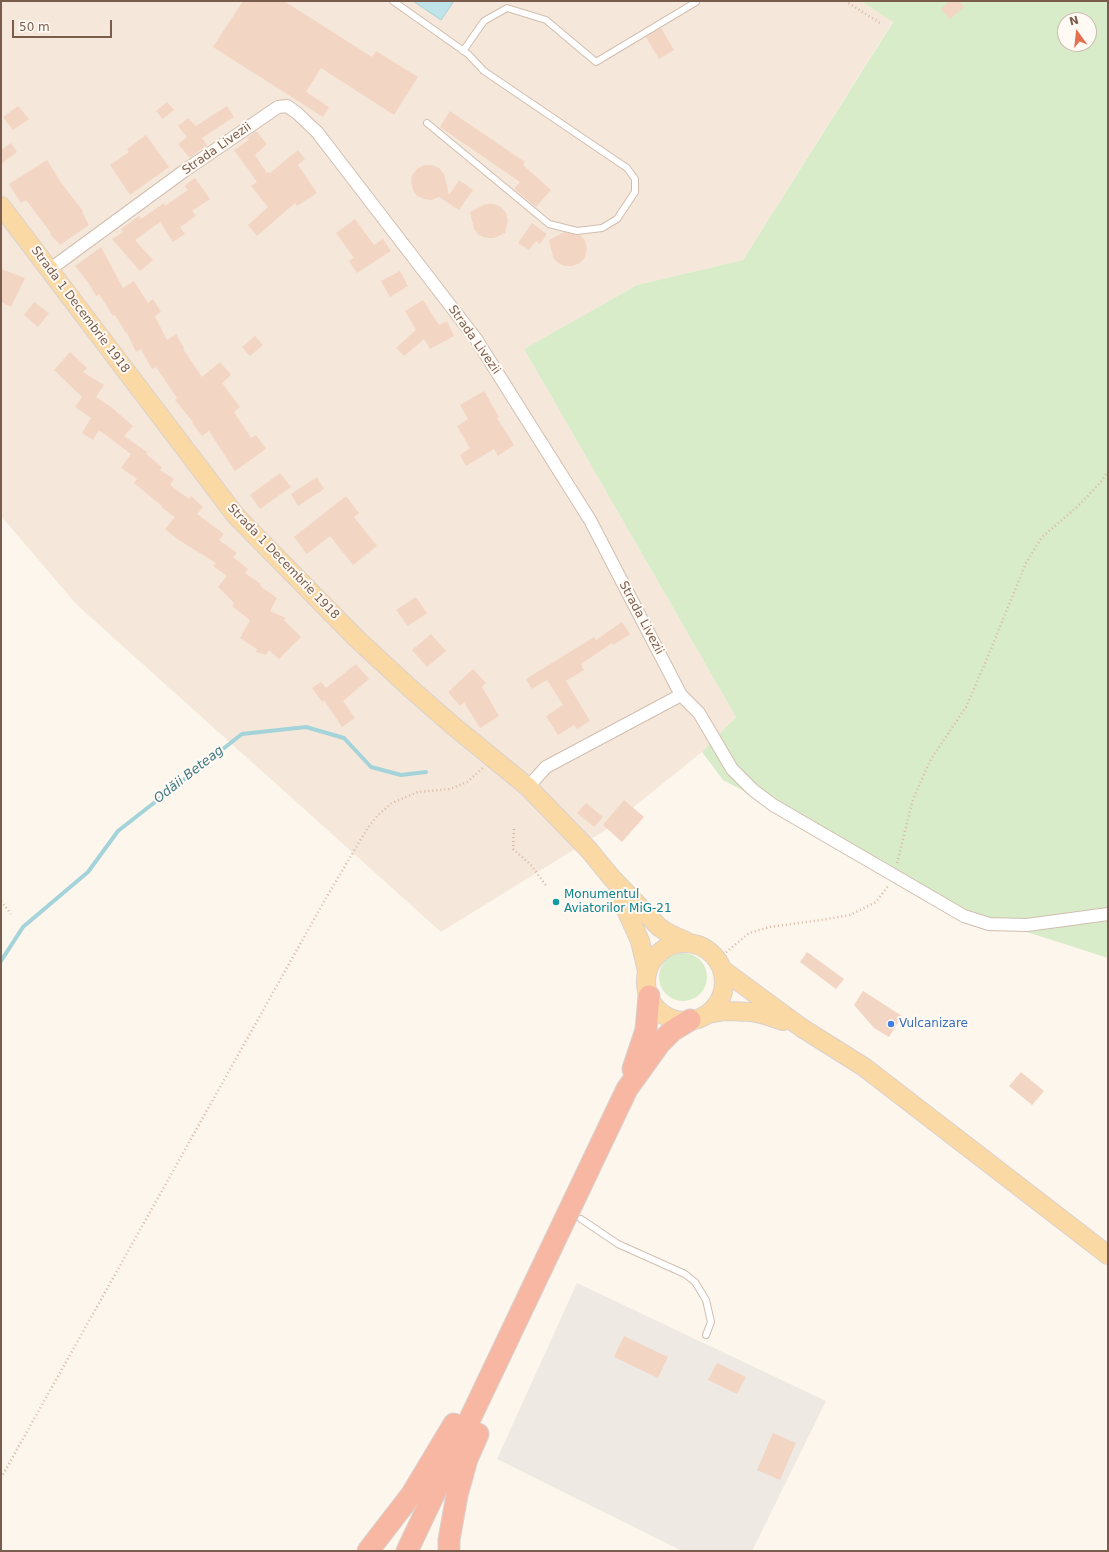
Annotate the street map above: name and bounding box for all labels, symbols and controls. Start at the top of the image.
scale bar [14,12,114,38]
north arrow [1057,12,1097,52]
text: N [1068,13,1080,28]
text: 50 m [19,20,50,34]
street label: Strada Livezii [180,120,254,178]
street label: Strada 1 Decembrie 1918 [28,244,132,376]
street label: Strada Livezii [445,303,503,377]
street label: Strada 1 Decembrie 1918 [224,501,342,623]
street label: Strada Livezii [616,579,666,657]
water label: Odăii Beteag [151,743,227,807]
place label: Monumentul Aviatorilor MiG-21 [564,888,672,916]
marker: Monumentul Aviatorilor MiG-21 [551,897,561,907]
place label: Vulcanizare [899,1017,968,1031]
marker: Vulcanizare [886,1019,896,1029]

